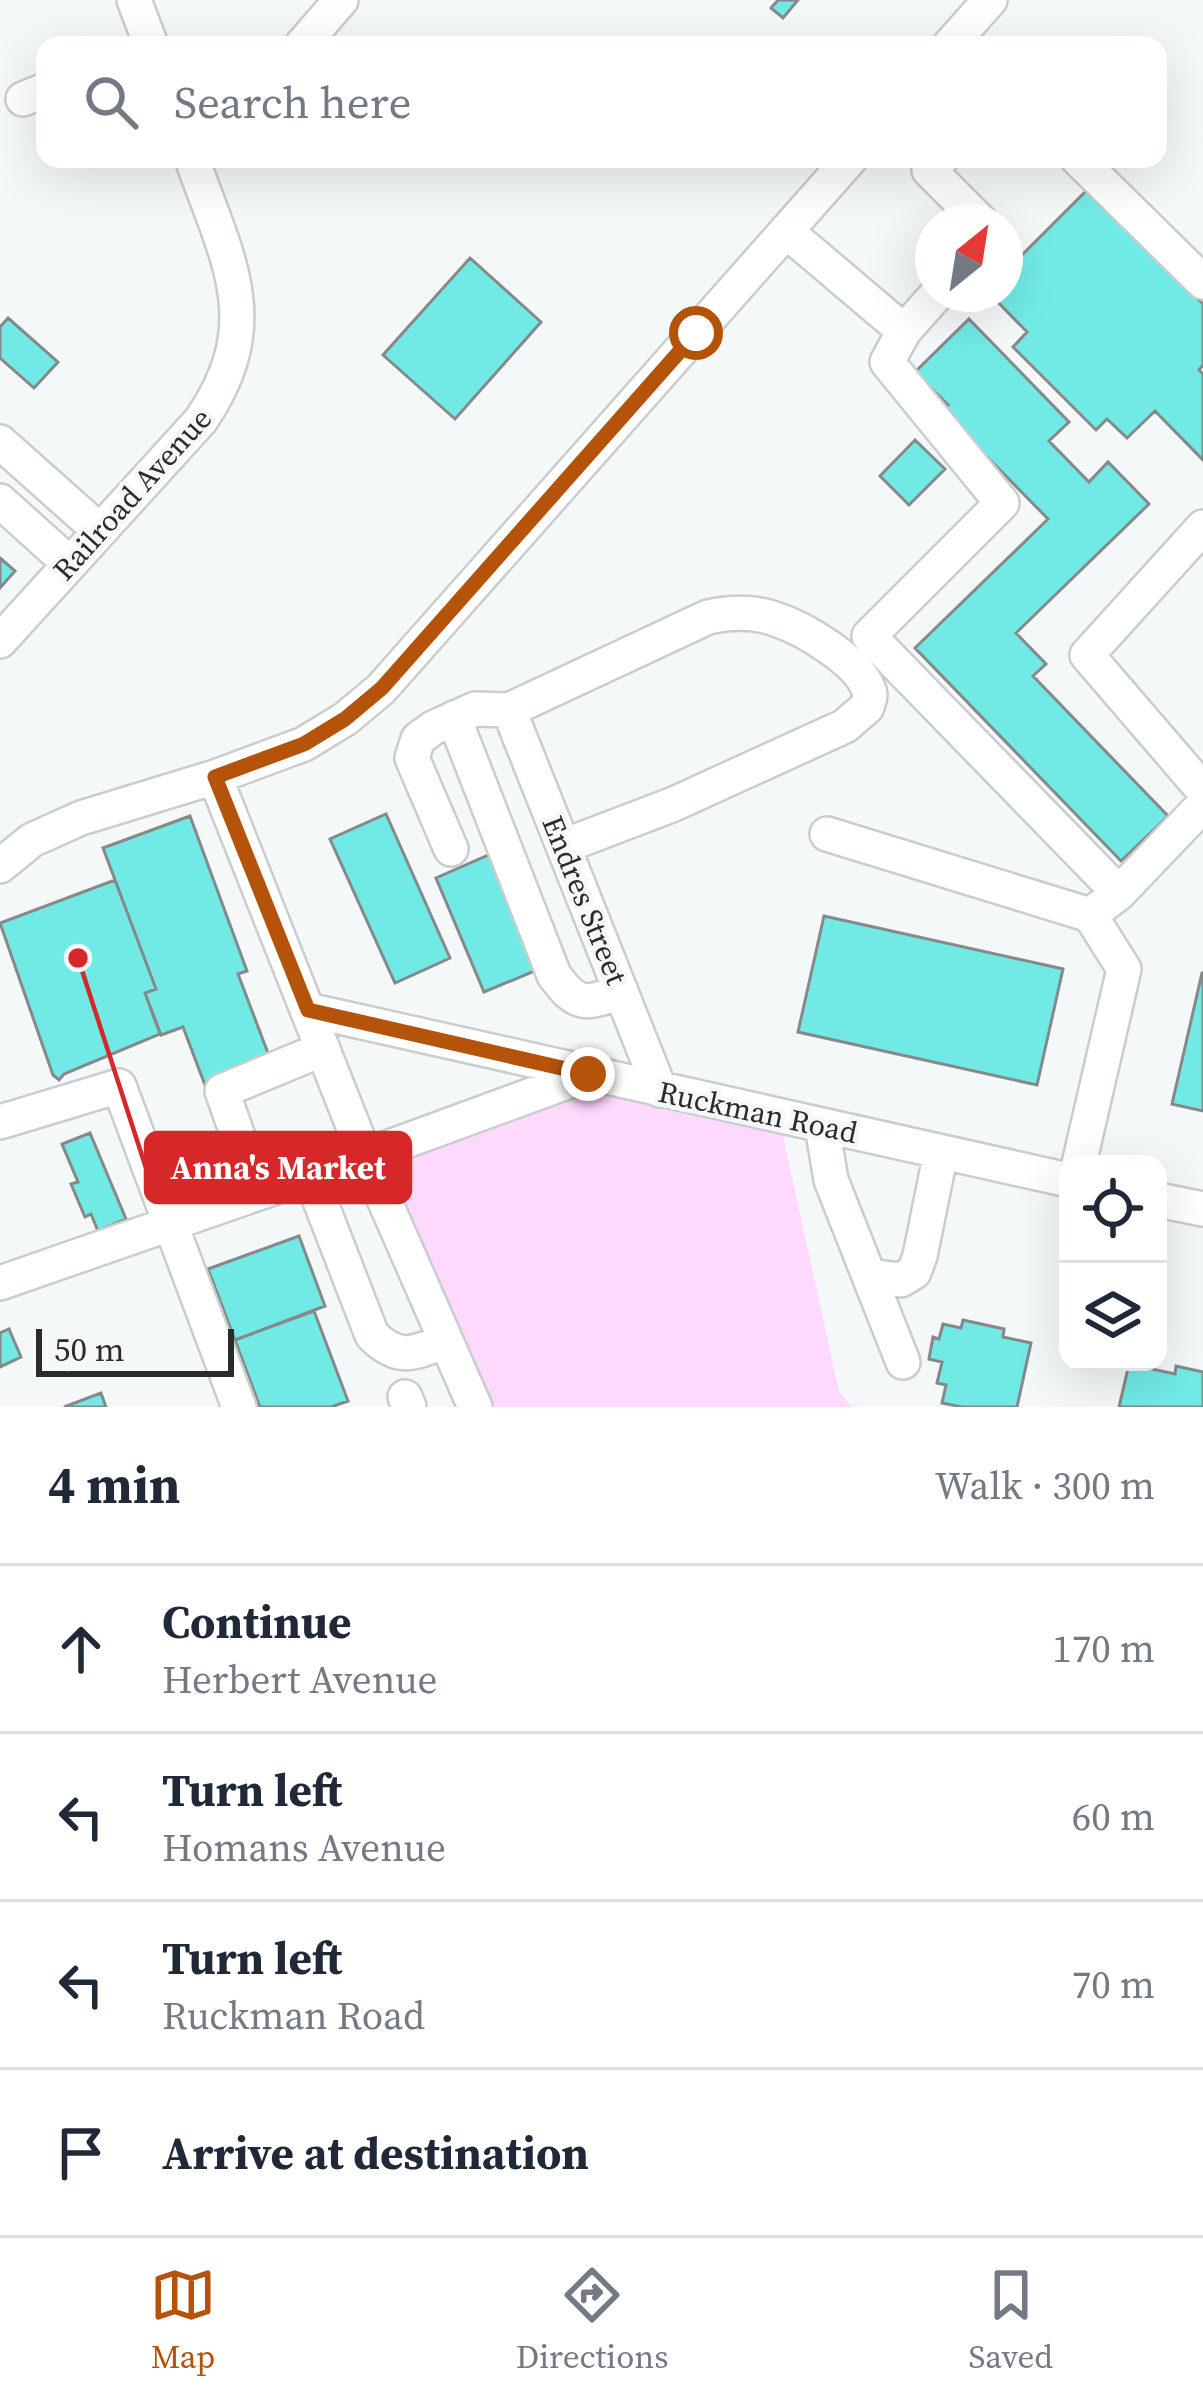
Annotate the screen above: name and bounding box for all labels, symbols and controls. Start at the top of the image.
search box [36,36,1167,168]
icon: search [78,69,144,135]
text: Search here [174,71,411,133]
north arrow [915,204,1023,312]
route start [669,306,723,360]
street label: Railroad Avenue [43,399,221,589]
street label: Endres Street [533,810,638,991]
route end [561,1047,615,1101]
street label: Ruckman Road [655,1071,861,1153]
callout: Anna's Market [146,1133,410,1202]
text: Anna's Market [170,1145,387,1190]
map controls [1059,1155,1167,1371]
button: locate [1059,1155,1167,1263]
button: layers [1059,1263,1167,1371]
scale bar [36,1323,234,1376]
text: 50 m [54,1327,124,1372]
text: 4 min [48,1450,180,1520]
text: Walk · 300 m [935,1459,1155,1512]
text: Continue [162,1591,351,1653]
icon: ahead [48,1616,114,1682]
text: 170 m [1052,1622,1155,1675]
text: Herbert Avenue [162,1653,437,1706]
text: Turn left [162,1759,342,1821]
icon: left [48,1784,114,1850]
text: 60 m [1072,1790,1155,1843]
text: Homans Avenue [162,1821,446,1874]
text: Turn left [162,1927,342,1989]
icon: left [48,1952,114,2018]
text: 70 m [1072,1958,1155,2011]
text: Ruckman Road [162,1989,425,2042]
icon: arrive [48,2120,114,2186]
text: Arrive at destination [162,2122,589,2184]
tab: Map [150,2262,216,2379]
tab: Directions [516,2262,669,2379]
tab: Saved [968,2262,1053,2379]

